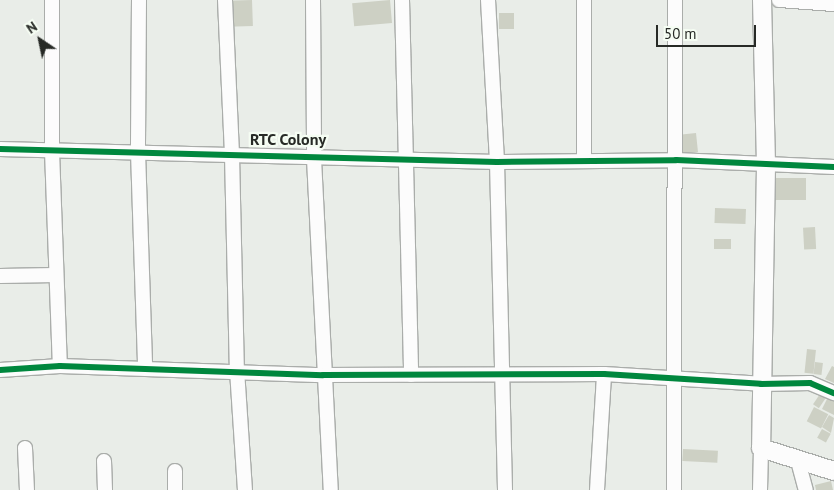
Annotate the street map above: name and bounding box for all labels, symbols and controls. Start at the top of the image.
north arrow [15,15,65,65]
scale bar [659,15,759,47]
text: N [23,18,40,38]
text: 50 m [664,24,697,43]
district label: RTC Colony [250,129,326,149]

